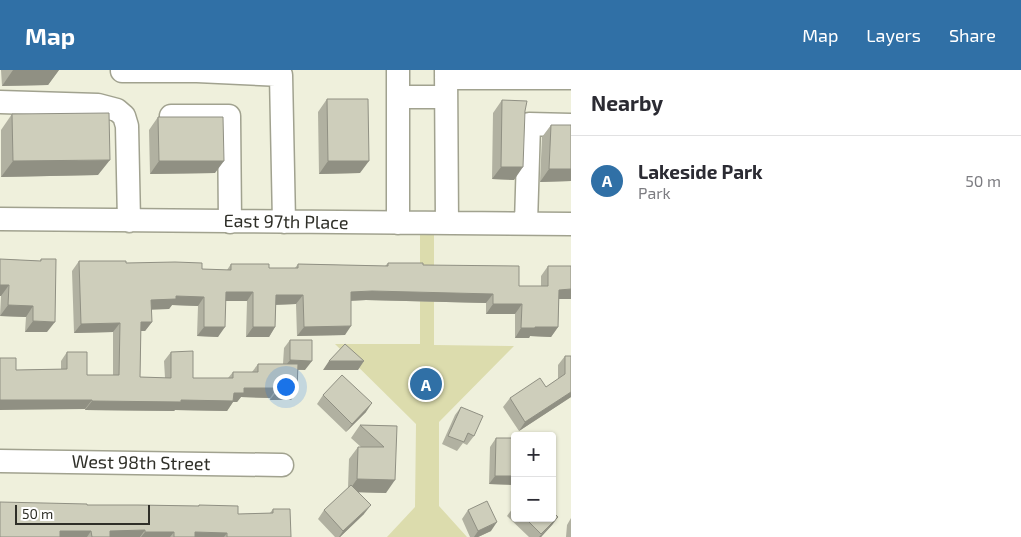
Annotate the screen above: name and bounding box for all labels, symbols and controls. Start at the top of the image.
text: Map [25,21,75,50]
text: Map [802,24,838,46]
text: Layers [866,24,921,46]
text: Share [949,24,996,46]
text: Nearby [591,90,663,115]
text: Lakeside Park [638,160,763,183]
text: A [602,171,612,190]
text: 50 m [965,171,1001,190]
text: Park [638,183,671,202]
street label: East 97th Place [223,209,349,233]
pin: A [410,365,442,403]
your location [273,374,299,400]
map controls [511,432,556,522]
button: + [511,432,556,477]
street label: West 98th Street [71,450,211,474]
button: − [511,477,556,522]
scale bar [15,502,150,525]
text: 50 m [22,505,53,522]

